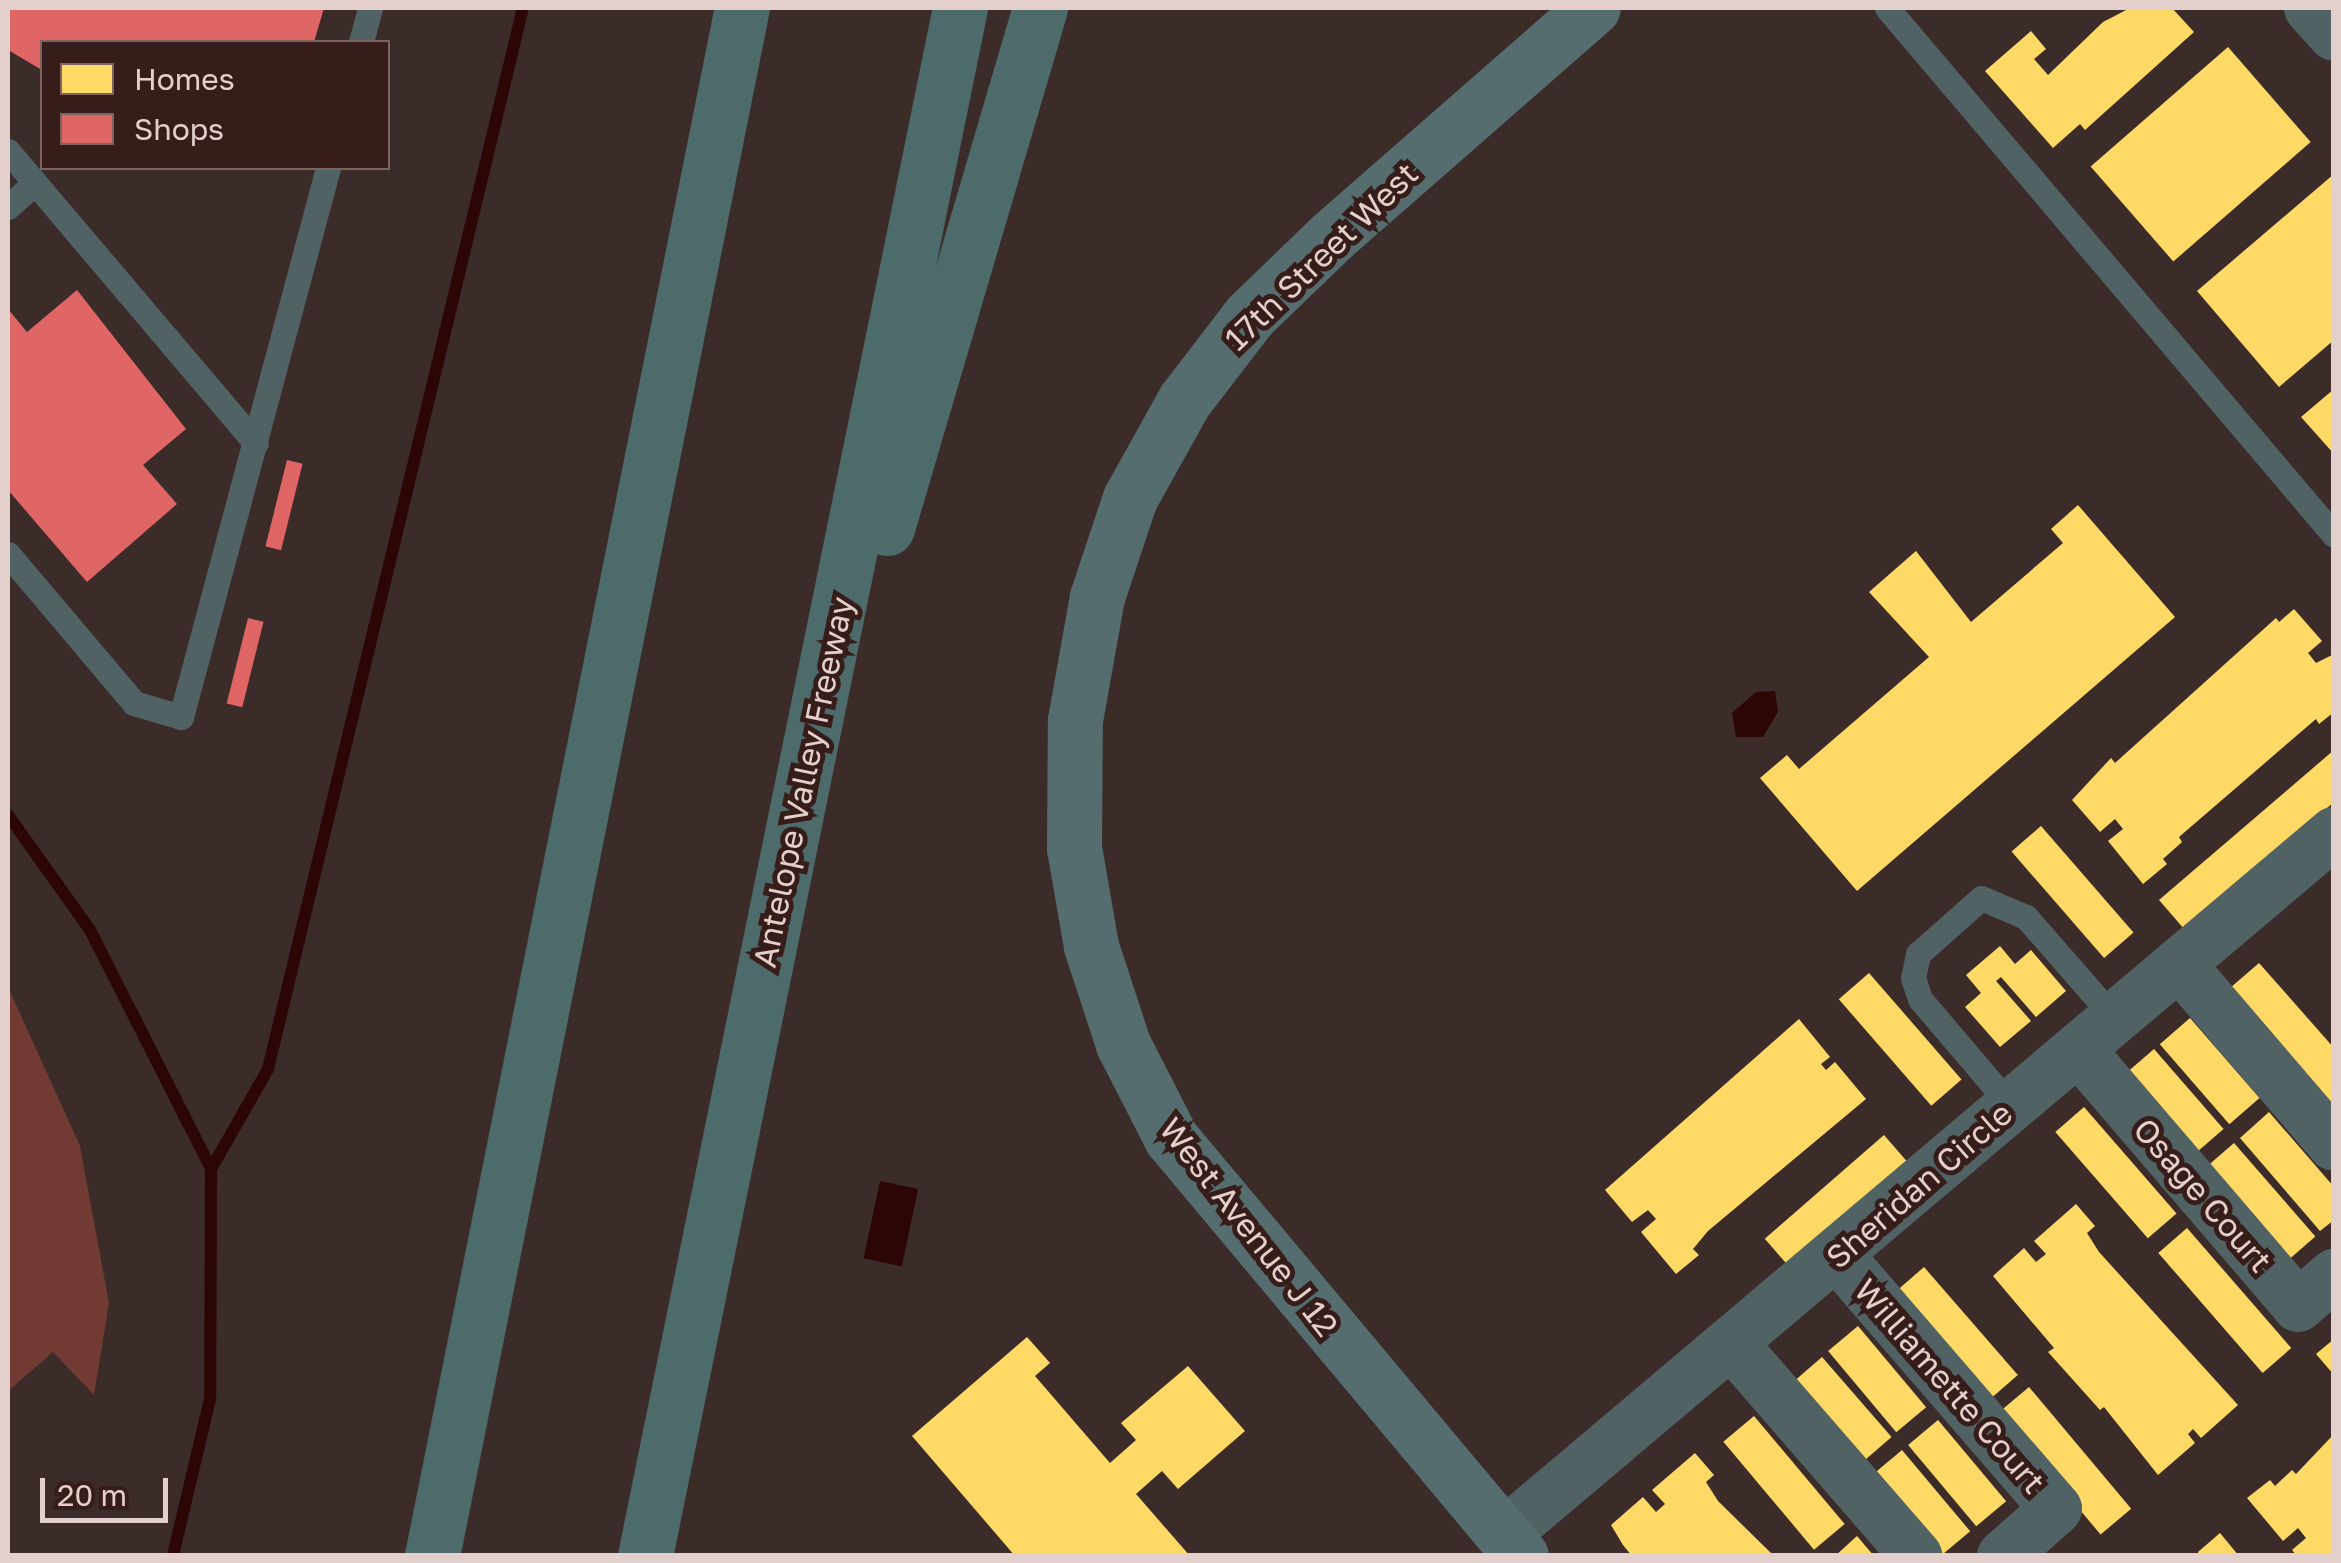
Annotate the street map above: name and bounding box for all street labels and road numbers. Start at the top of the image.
street label: 17th Street West [1217,154,1425,358]
street label: Antelope Valley Freeway [745,593,861,971]
street label: Sheridan Circle [1818,1094,2020,1276]
street label: West Avenue J 12 [1152,1110,1346,1344]
street label: Osage Court [2126,1110,2280,1280]
street label: Williamette Court [1846,1271,2054,1501]

